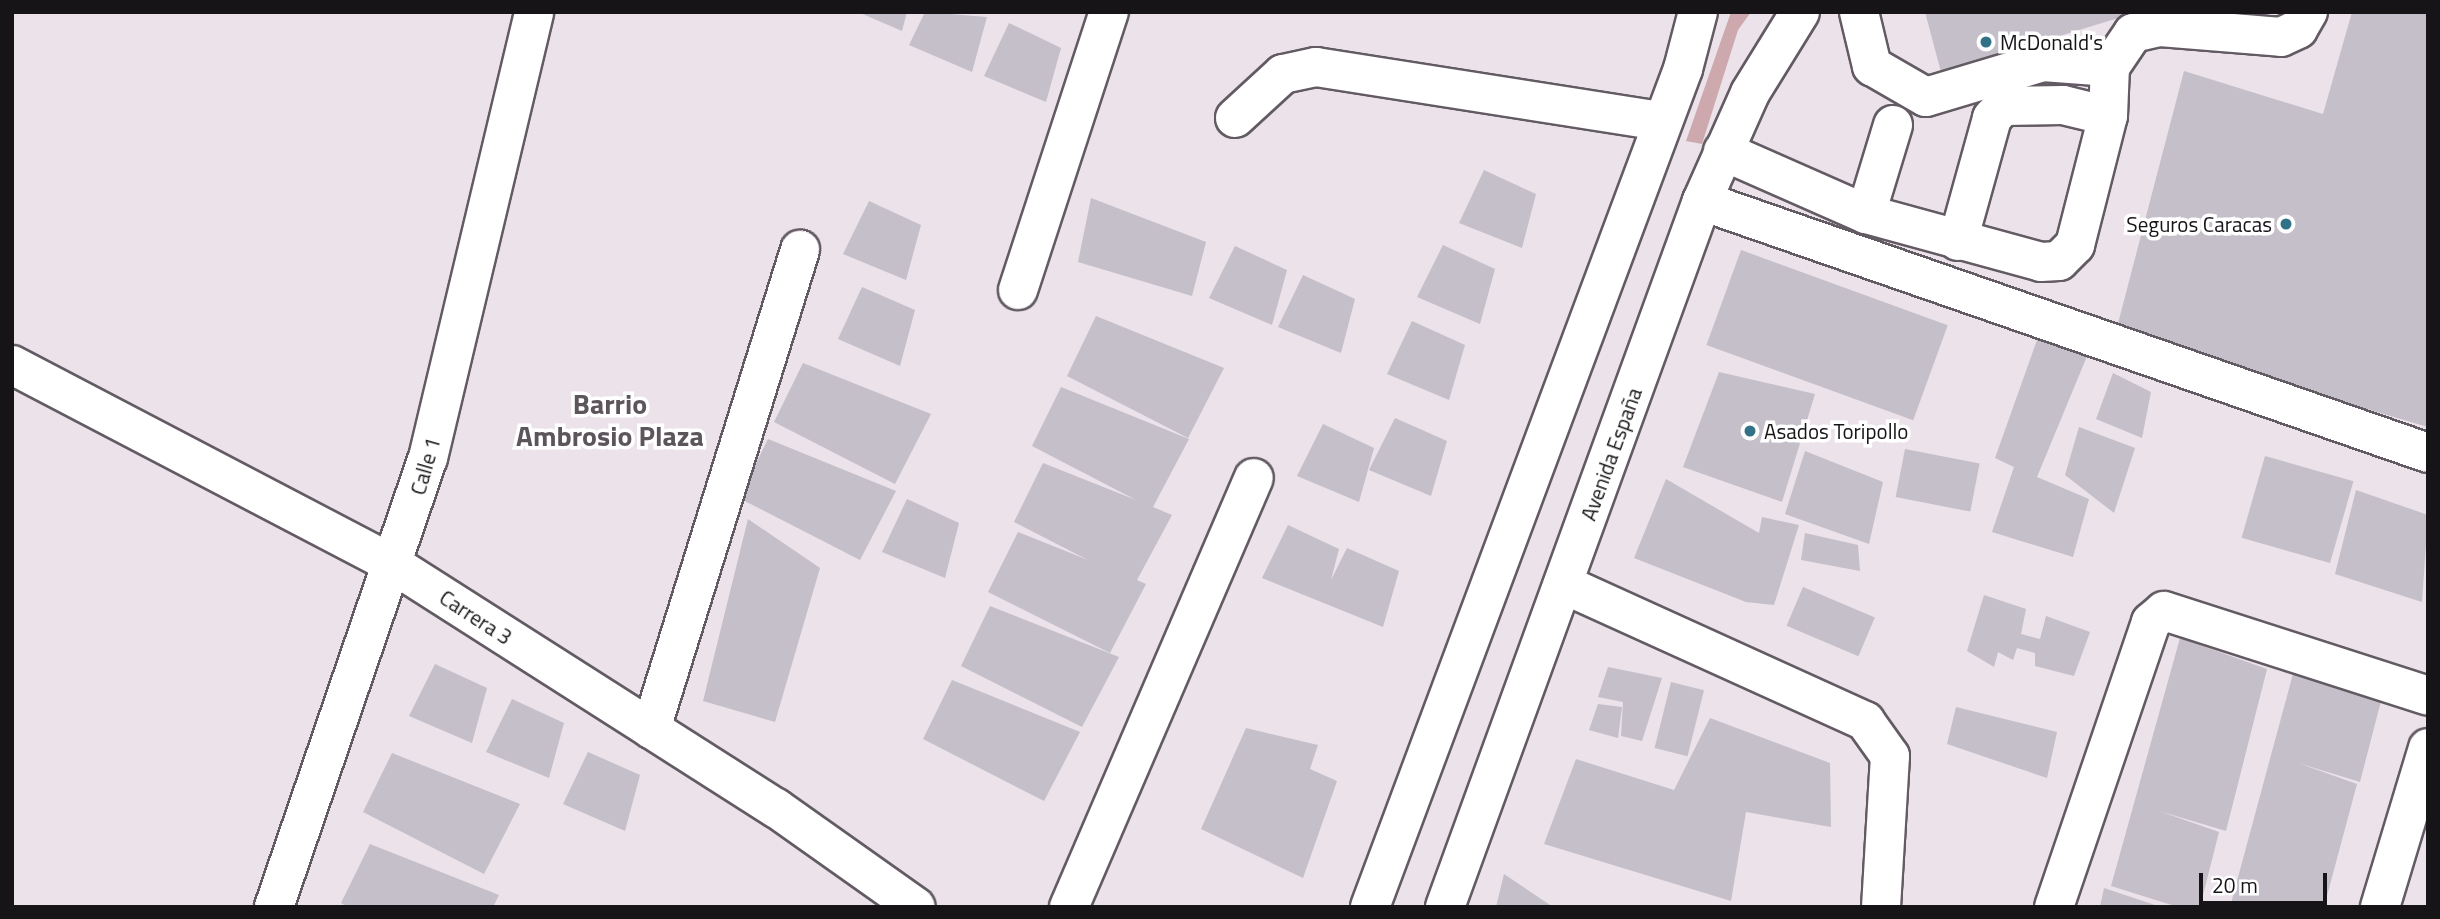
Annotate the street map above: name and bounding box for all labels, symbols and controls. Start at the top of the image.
place label: McDonald's [2000,29,2103,55]
marker: McDonald's [1978,34,1994,50]
place label: Seguros Caracas [2126,211,2272,237]
marker: Seguros Caracas [2278,216,2294,232]
street label: Avenida España [1575,384,1647,524]
district label: Barrio Ambrosio Plaza [516,387,704,453]
place label: Asados Toripollo [1764,418,1908,444]
marker: Asados Toripollo [1742,423,1758,439]
street label: Calle 1 [405,434,445,498]
street label: Carrera 3 [435,584,517,650]
scale bar [2202,860,2330,904]
text: 20 m [2212,869,2258,901]

